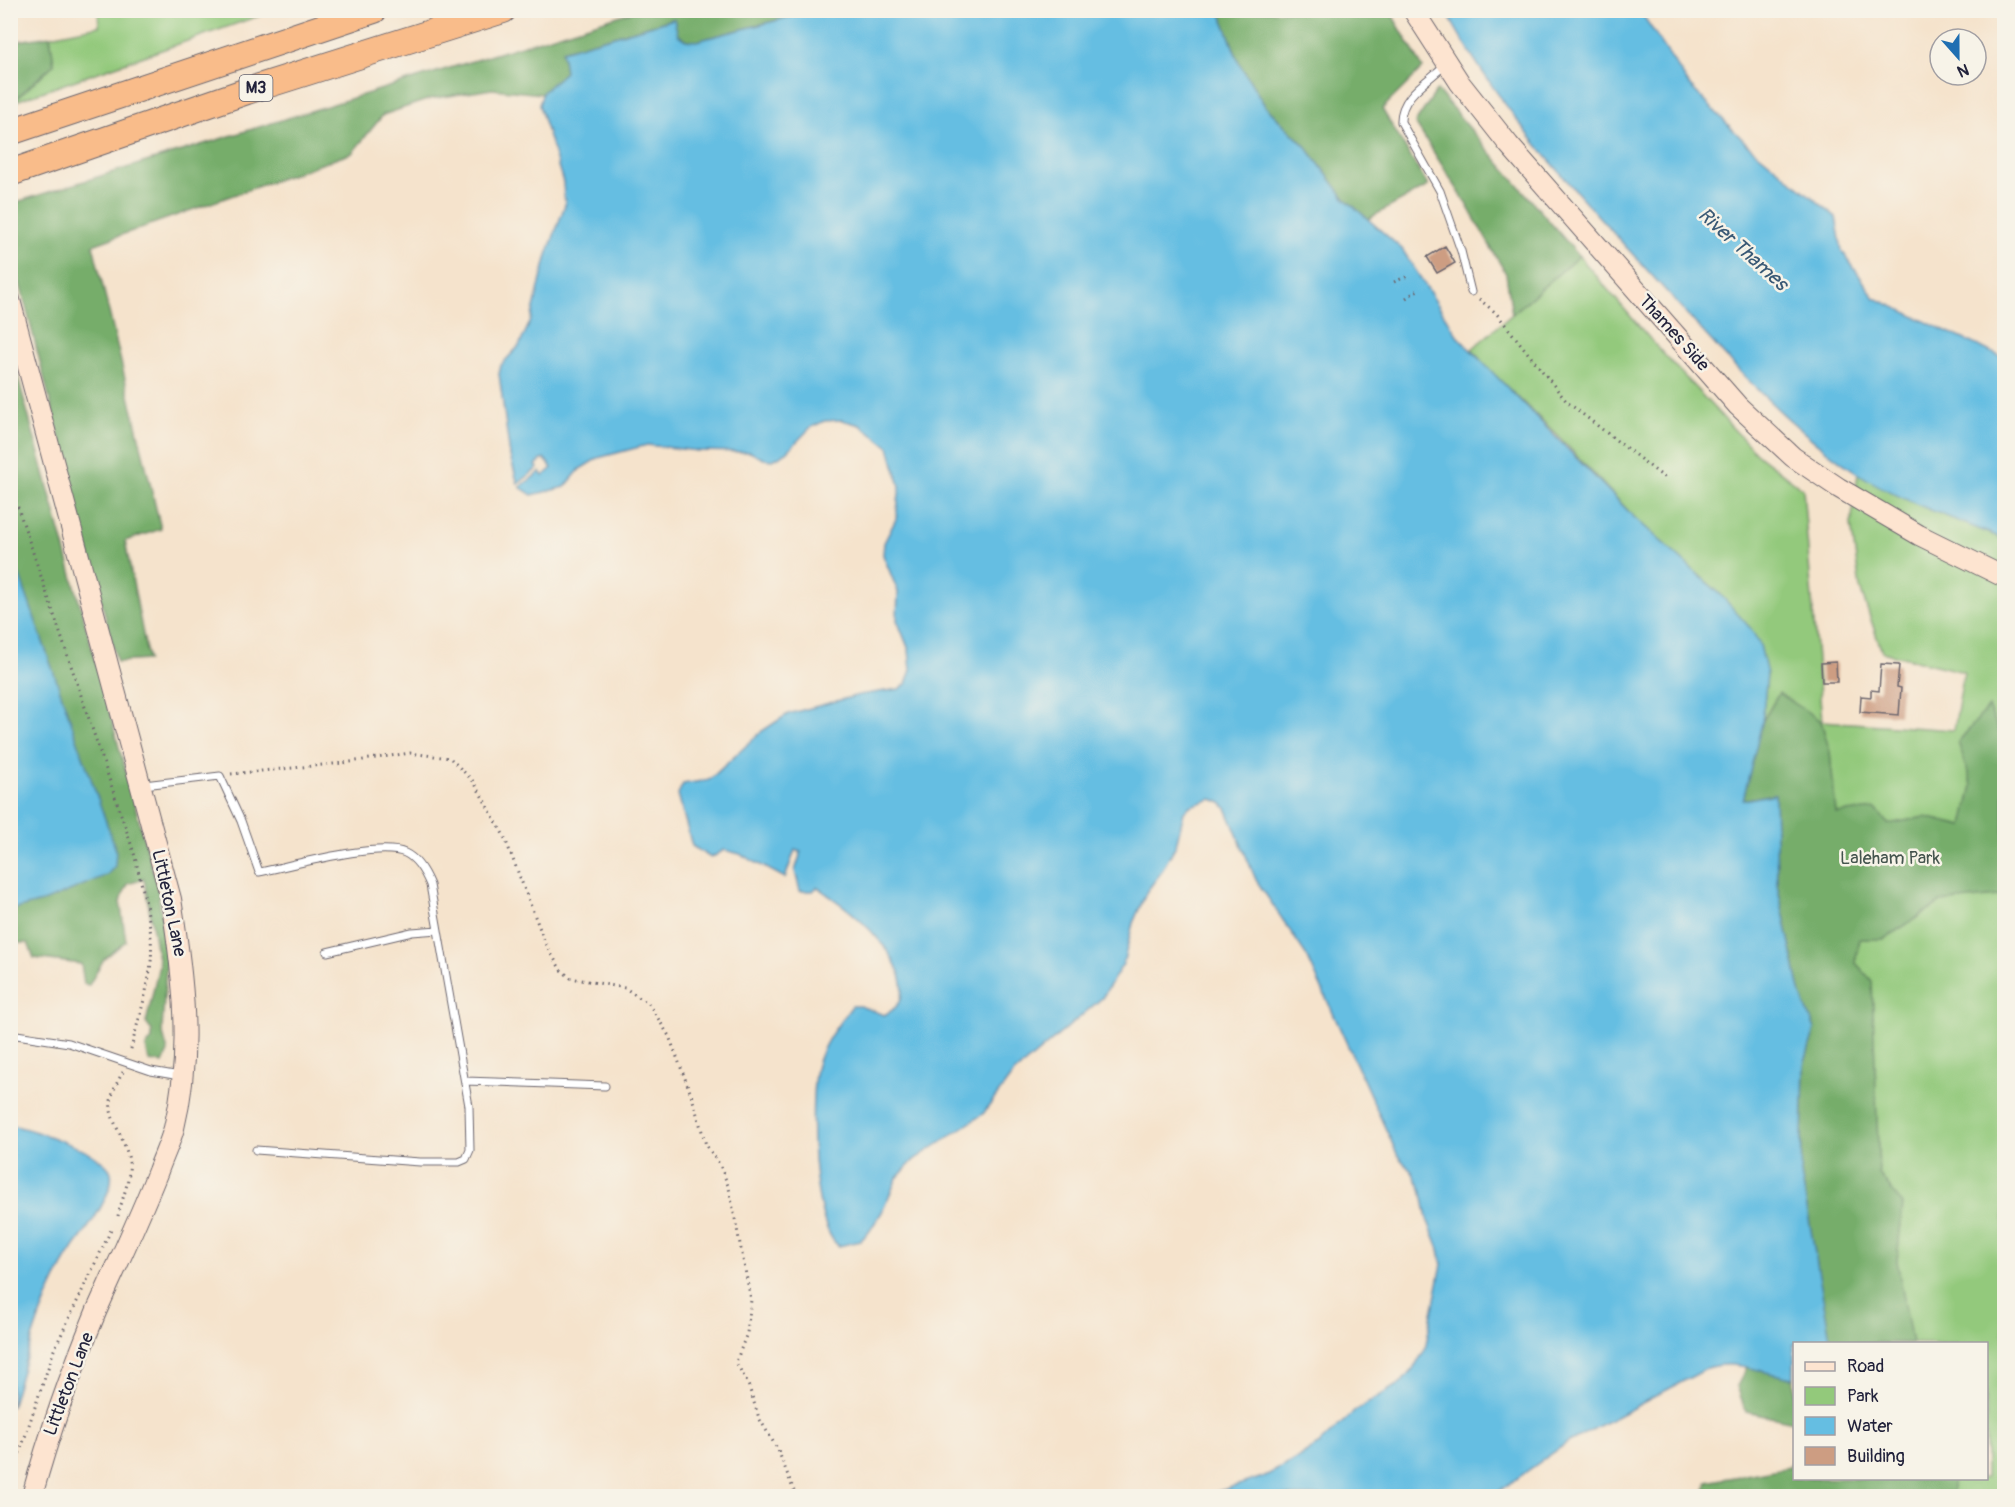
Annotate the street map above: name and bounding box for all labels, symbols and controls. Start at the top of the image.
north arrow [1928,27,1988,87]
text: N [1954,59,1972,81]
road number: M3 [240,75,272,101]
water label: River Thames [1693,202,1795,297]
street label: Thames Side [1634,290,1714,376]
street label: Littleton Lane [146,847,192,959]
park label: Laleham Park [1840,847,1940,870]
street label: Littleton Lane [39,1329,99,1439]
legend [1793,1342,1988,1480]
text: Road [1847,1355,1884,1378]
text: Park [1847,1385,1879,1408]
text: Water [1847,1415,1893,1438]
text: Building [1847,1445,1905,1468]

